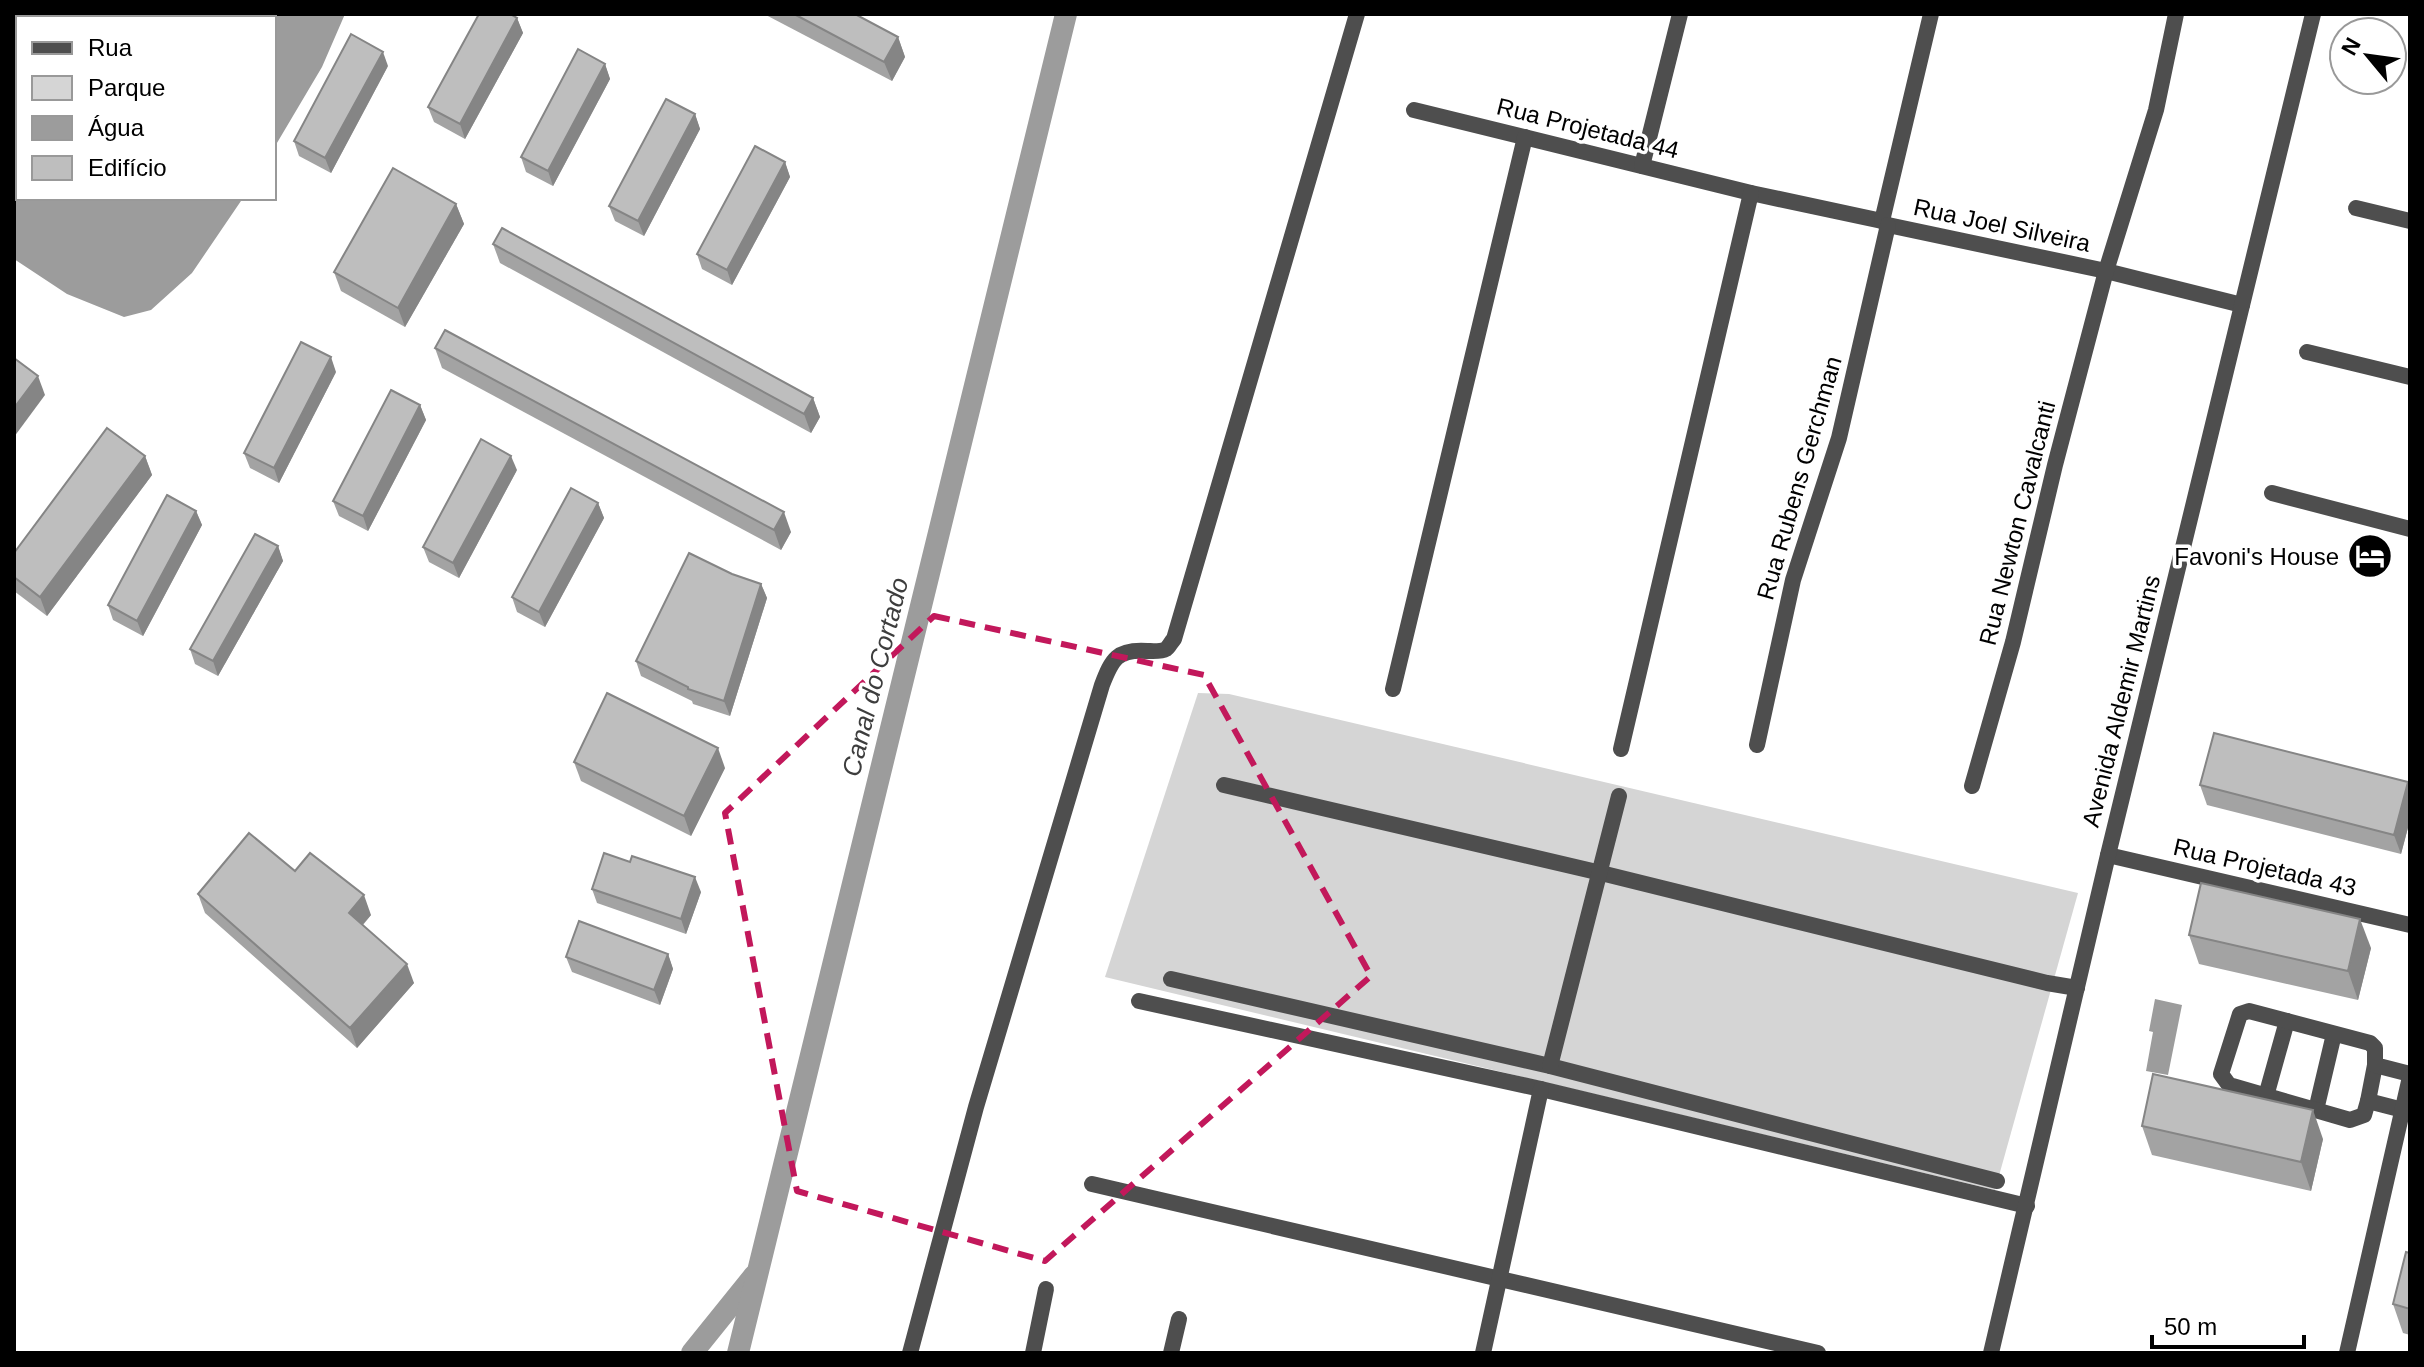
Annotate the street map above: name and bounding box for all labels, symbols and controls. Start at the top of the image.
legend [16,16,276,200]
north arrow [2328,16,2408,96]
text: Rua [88,34,133,61]
text: N [2336,34,2366,60]
text: Parque [88,74,165,101]
street label: Rua Projetada 44 [1494,92,1682,164]
text: Água [88,114,145,141]
text: Edifício [88,154,167,181]
street label: Rua Joel Silveira [1911,193,2094,257]
street label: Rua Rubens Gerchman [1751,353,1847,603]
street label: Rua Newton Cavalcanti [1974,398,2060,648]
hotel icon: Favoni's House [2346,532,2394,580]
place label: Favoni's House [2174,543,2339,570]
street label: Avenida Aldemir Martins [2077,572,2165,830]
water label: Canal do Cortado [836,574,914,780]
street label: Rua Projetada 43 [2171,833,2359,901]
scale bar [2152,1299,2304,1349]
text: 50 m [2164,1313,2217,1340]

